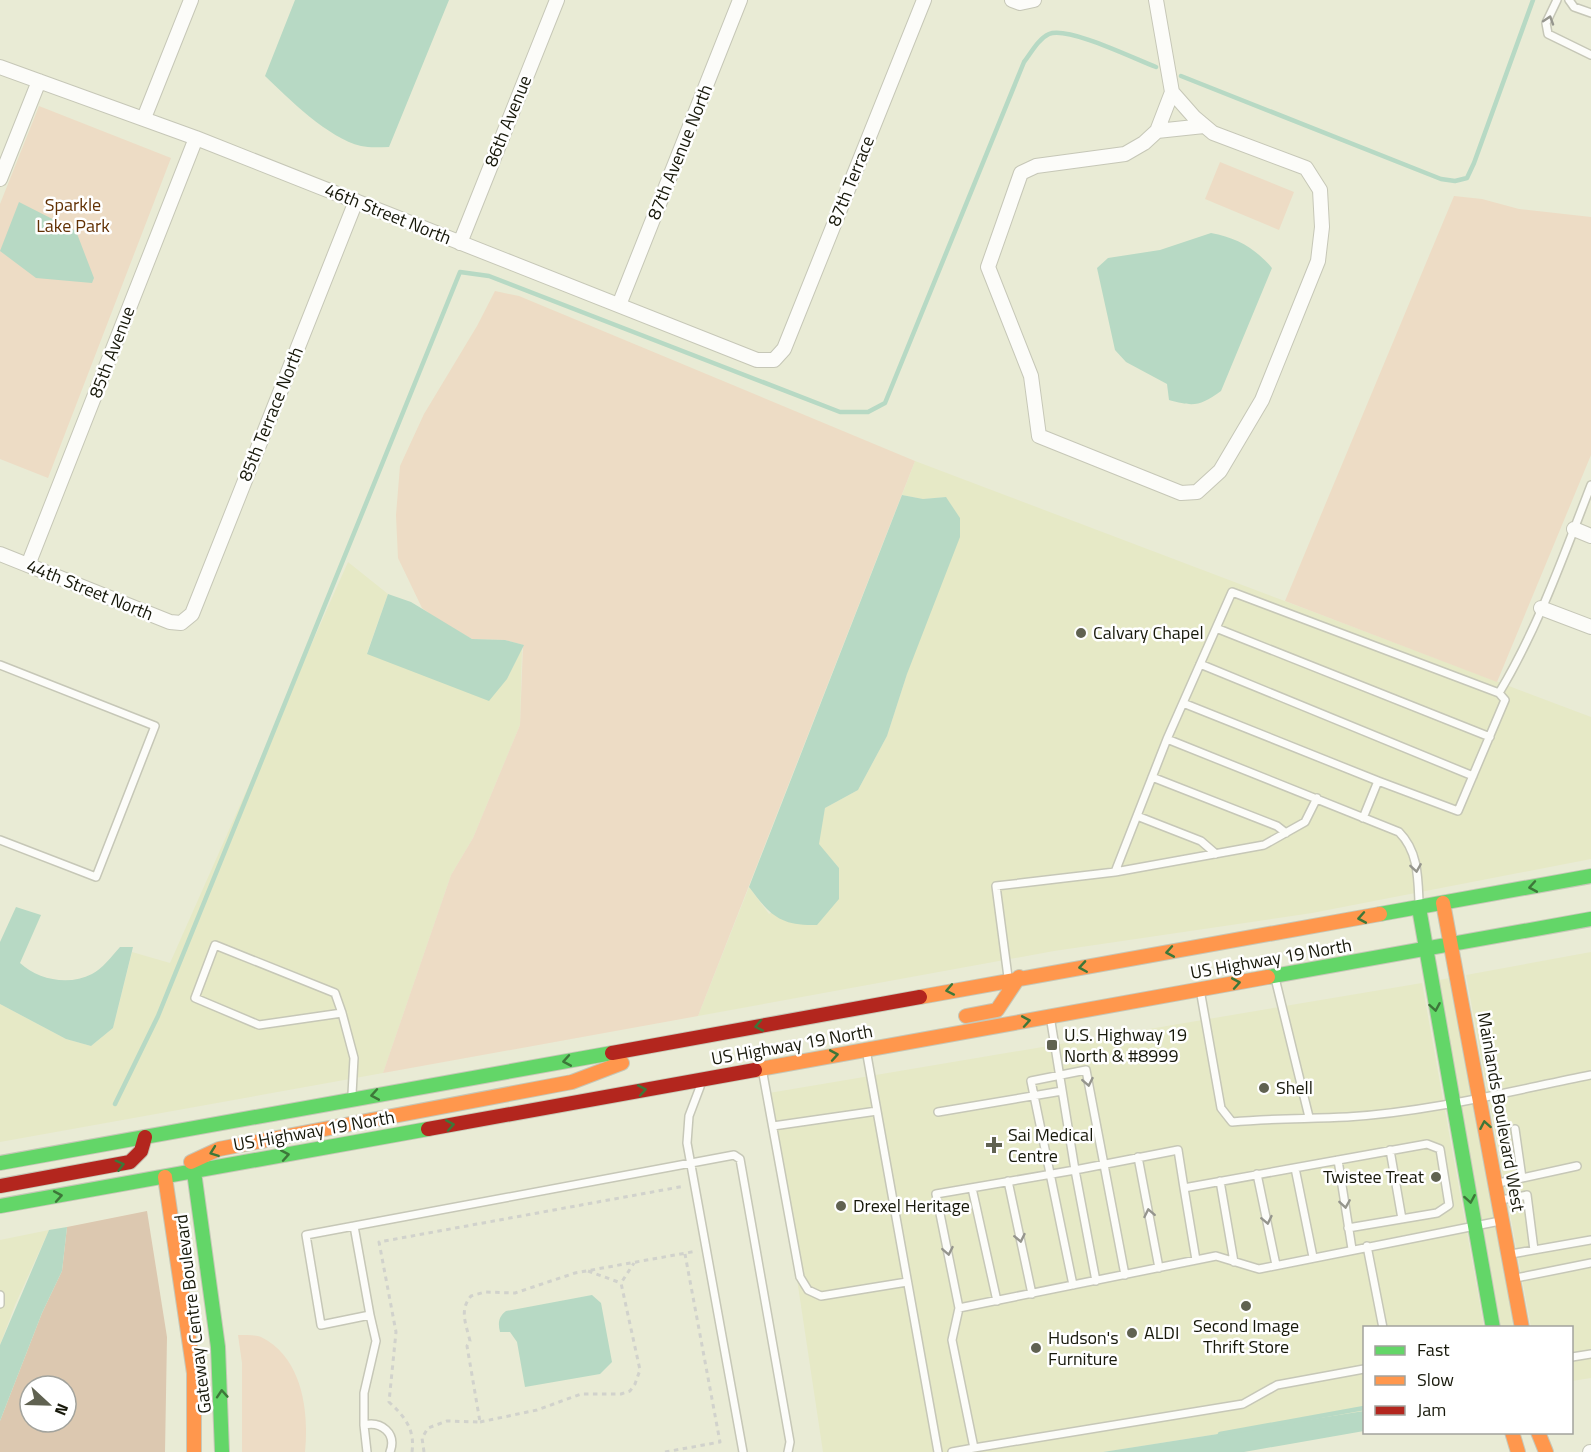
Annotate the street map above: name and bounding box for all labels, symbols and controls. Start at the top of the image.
one-way arrow [1541,15,1554,26]
street label: 86th Avenue [477,71,538,171]
street label: 87th Avenue North [640,80,719,224]
street label: 87th Terrace [820,132,881,230]
street label: 46th Street North [321,176,455,251]
park label: Sparkle Lake Park [36,191,110,239]
street label: 85th Avenue [82,302,141,402]
street label: 85th Terrace North [231,342,310,485]
street label: 44th Street North [23,552,157,627]
place label: Calvary Chapel [1093,619,1204,646]
marker: Calvary Chapel [1074,626,1088,640]
one-way arrow [1409,862,1422,872]
one-way arrow [1529,880,1539,893]
one-way arrow [1357,911,1367,924]
street label: US Highway 19 North [1188,931,1354,986]
one-way arrow [1165,945,1175,958]
one-way arrow [1078,960,1088,972]
one-way arrow [1232,978,1241,990]
one-way arrow [946,983,956,996]
one-way arrow [1428,1002,1441,1012]
street label: Mainlands Boulevard West [1471,1010,1532,1214]
one-way arrow [1021,1015,1031,1028]
street label: US Highway 19 North [709,1017,875,1072]
one-way arrow [754,1019,764,1032]
place label: U.S. Highway 19 North & #8999 [1064,1021,1187,1069]
marker: U.S. Highway 19 North & #8999 [1045,1038,1059,1052]
one-way arrow [829,1049,839,1062]
one-way arrow [562,1054,572,1067]
place label: Shell [1276,1074,1313,1101]
one-way arrow [1081,1076,1094,1086]
marker: Shell [1257,1081,1271,1095]
one-way arrow [637,1084,647,1097]
one-way arrow [370,1089,380,1101]
street label: US Highway 19 North [231,1103,397,1158]
one-way arrow [445,1119,455,1132]
place label: Sai Medical Centre [1008,1121,1093,1169]
one-way arrow [1479,1121,1492,1131]
marker: Sai Medical Centre [985,1136,1003,1154]
one-way arrow [209,1144,220,1157]
one-way arrow [280,1150,290,1162]
one-way arrow [114,1160,124,1172]
place label: Twistee Treat [1323,1163,1425,1190]
marker: Twistee Treat [1429,1170,1443,1184]
one-way arrow [52,1190,62,1203]
place label: Drexel Heritage [853,1192,970,1219]
one-way arrow [1463,1194,1476,1204]
marker: Drexel Heritage [834,1199,848,1213]
one-way arrow [1338,1200,1350,1209]
one-way arrow [1143,1208,1156,1218]
street label: Gateway Centre Boulevard [167,1213,218,1415]
one-way arrow [1259,1214,1272,1224]
one-way arrow [1013,1232,1026,1242]
one-way arrow [941,1246,954,1256]
marker: Second Image Thrift Store [1239,1299,1253,1313]
place label: Second Image Thrift Store [1193,1312,1299,1360]
place label: ALDI [1144,1319,1179,1346]
place label: Hudson's Furniture [1048,1324,1119,1372]
marker: ALDI [1125,1326,1139,1340]
legend [1363,1326,1573,1434]
text: Fast [1417,1336,1450,1363]
marker: Hudson's Furniture [1029,1341,1043,1355]
text: Slow [1417,1366,1454,1393]
north arrow [18,1374,78,1434]
one-way arrow [216,1389,229,1398]
text: Jam [1417,1396,1446,1423]
text: N [49,1400,75,1419]

